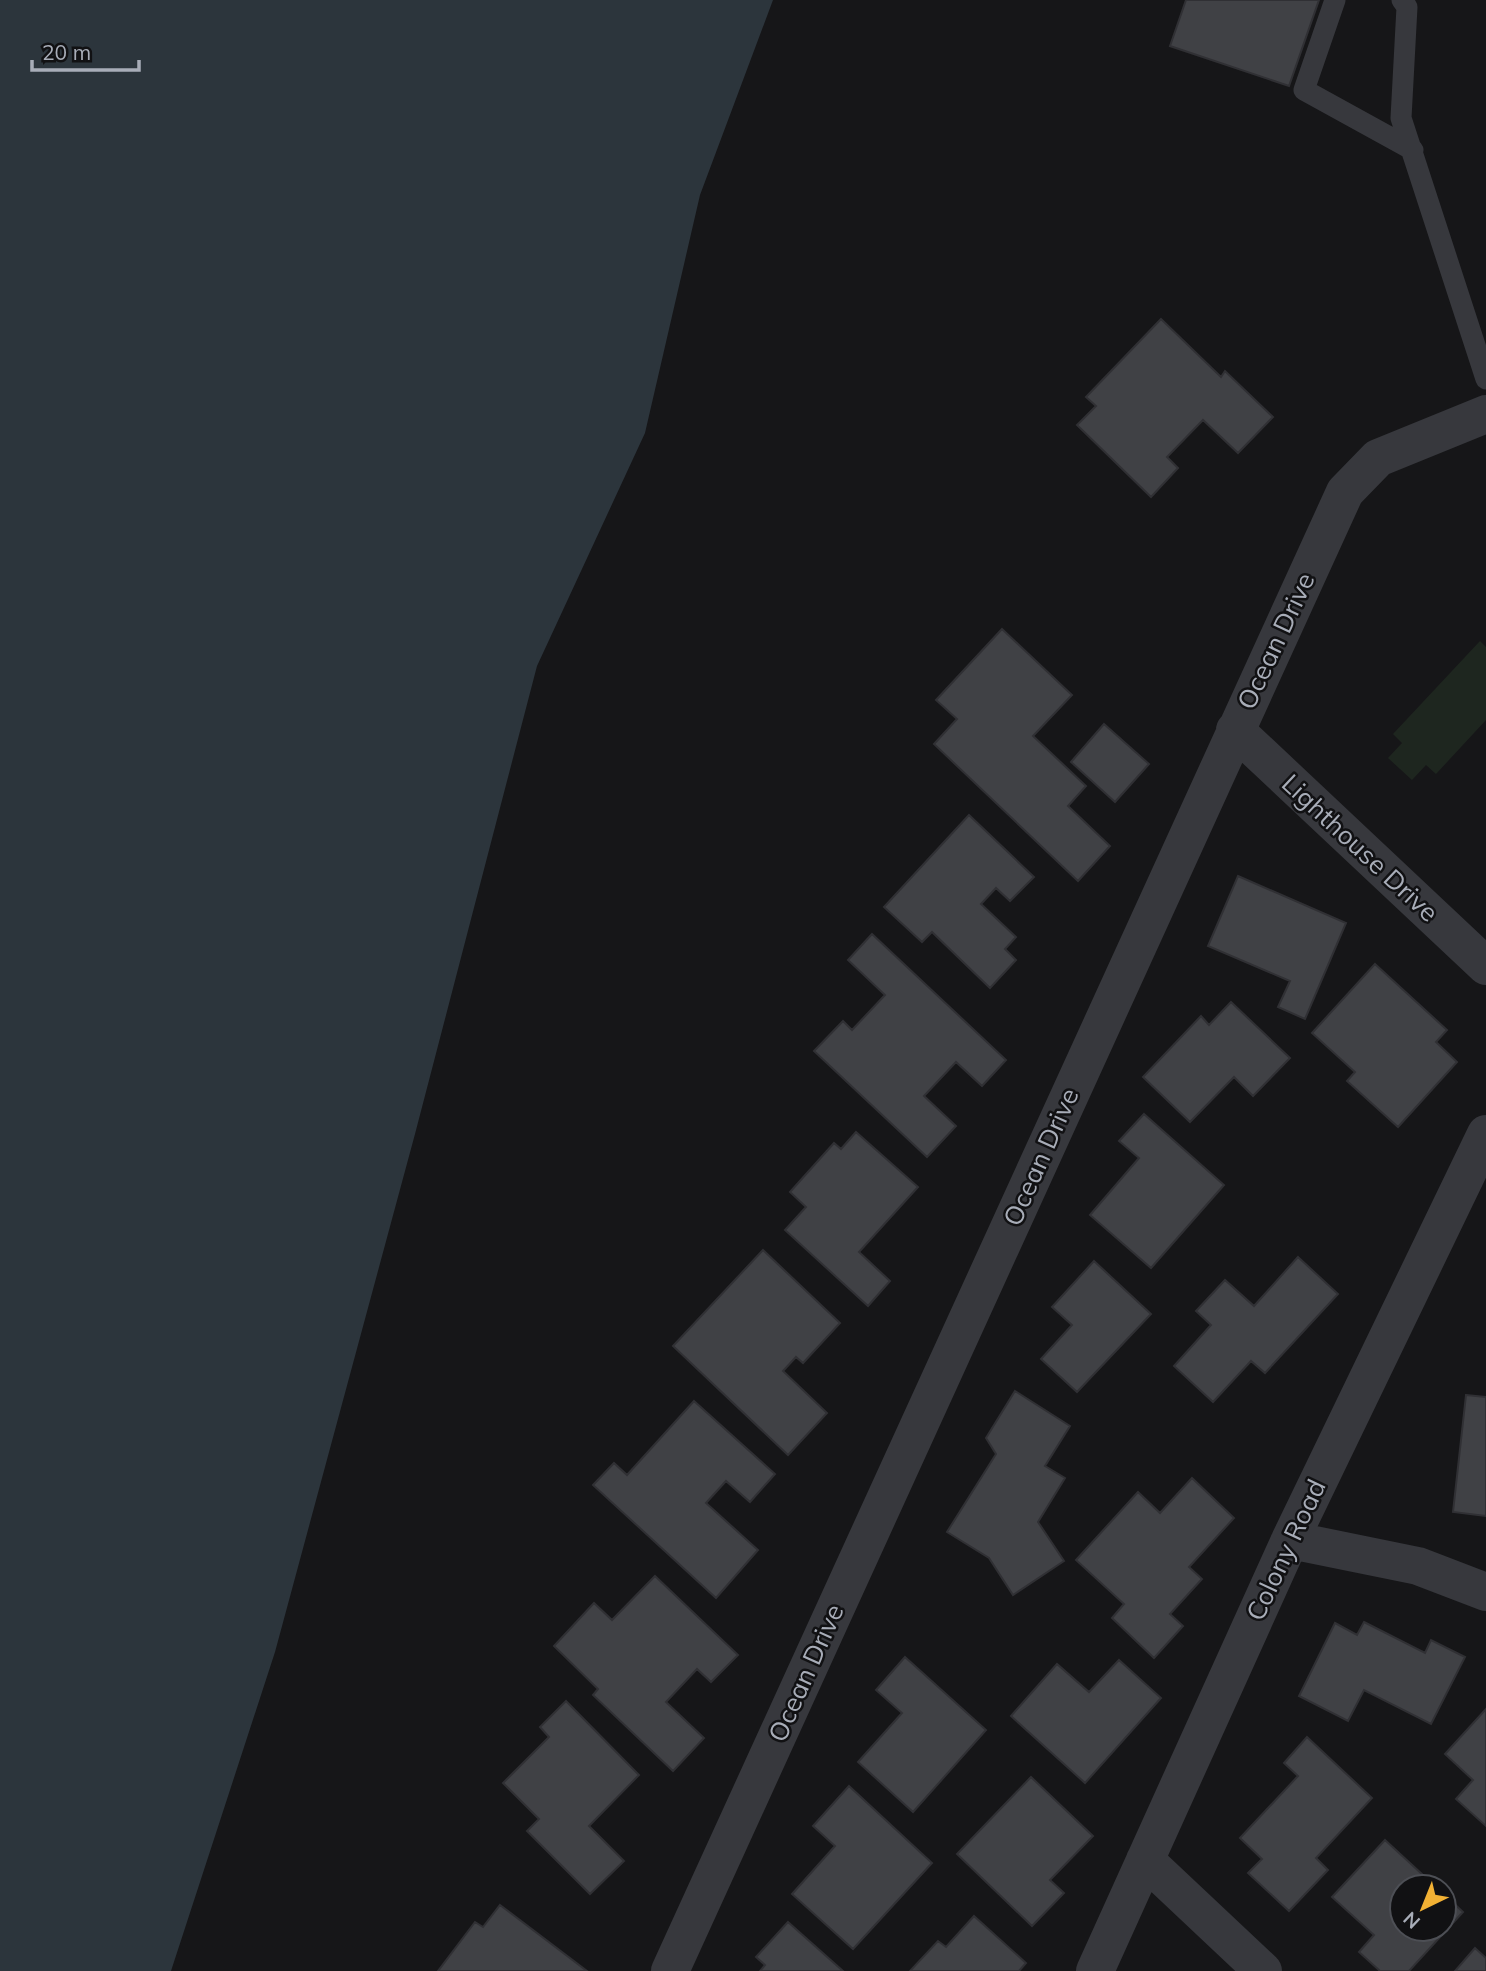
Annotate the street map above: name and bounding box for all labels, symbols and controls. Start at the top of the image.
scale bar [32,28,138,72]
text: 20 m [42,39,91,65]
street label: Ocean Drive [1229,567,1322,714]
street label: Lighthouse Drive [1275,767,1445,929]
street label: Ocean Drive [996,1083,1086,1231]
street label: Colony Road [1238,1474,1333,1626]
street label: Ocean Drive [761,1599,851,1747]
north arrow [1388,1873,1458,1943]
text: N [1398,1907,1425,1934]

